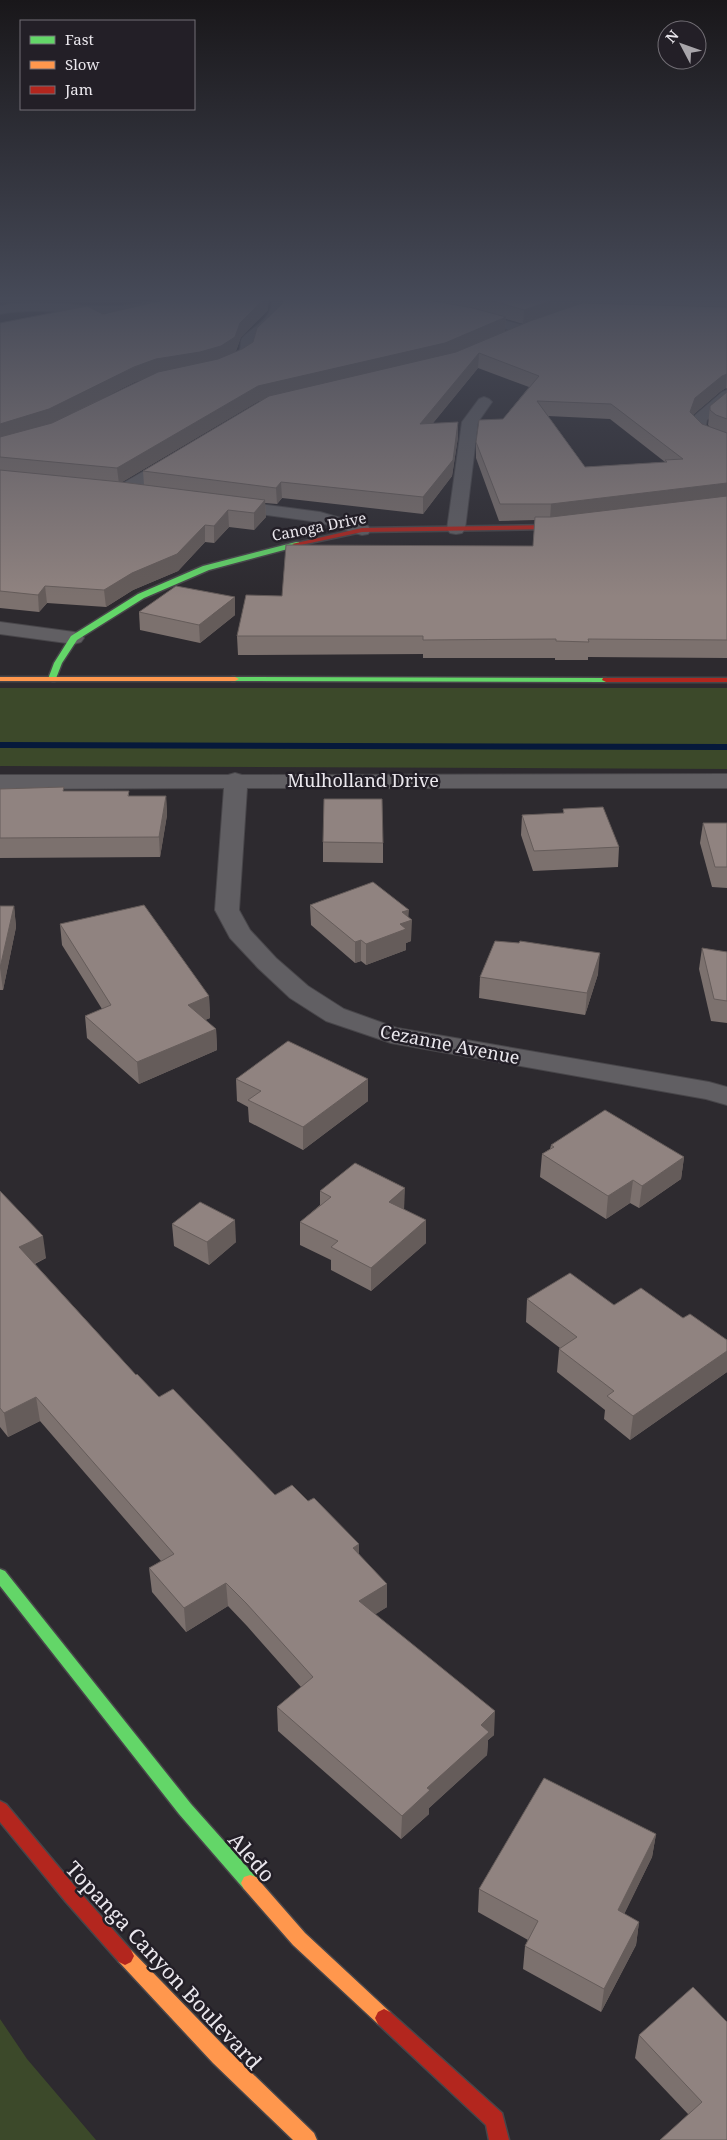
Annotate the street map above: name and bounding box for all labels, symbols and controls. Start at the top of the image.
legend [20,20,195,110]
north arrow [657,20,707,70]
text: N [661,26,683,47]
text: Fast [65,29,94,49]
text: Slow [65,54,99,74]
text: Jam [64,79,93,99]
street label: Canoga Drive [270,507,368,545]
street label: Mulholland Drive [287,768,439,792]
street label: Cezanne Avenue [378,1019,522,1069]
street label: Aledo [223,1826,281,1888]
street label: Topanga Canyon Boulevard [60,1855,268,2075]

